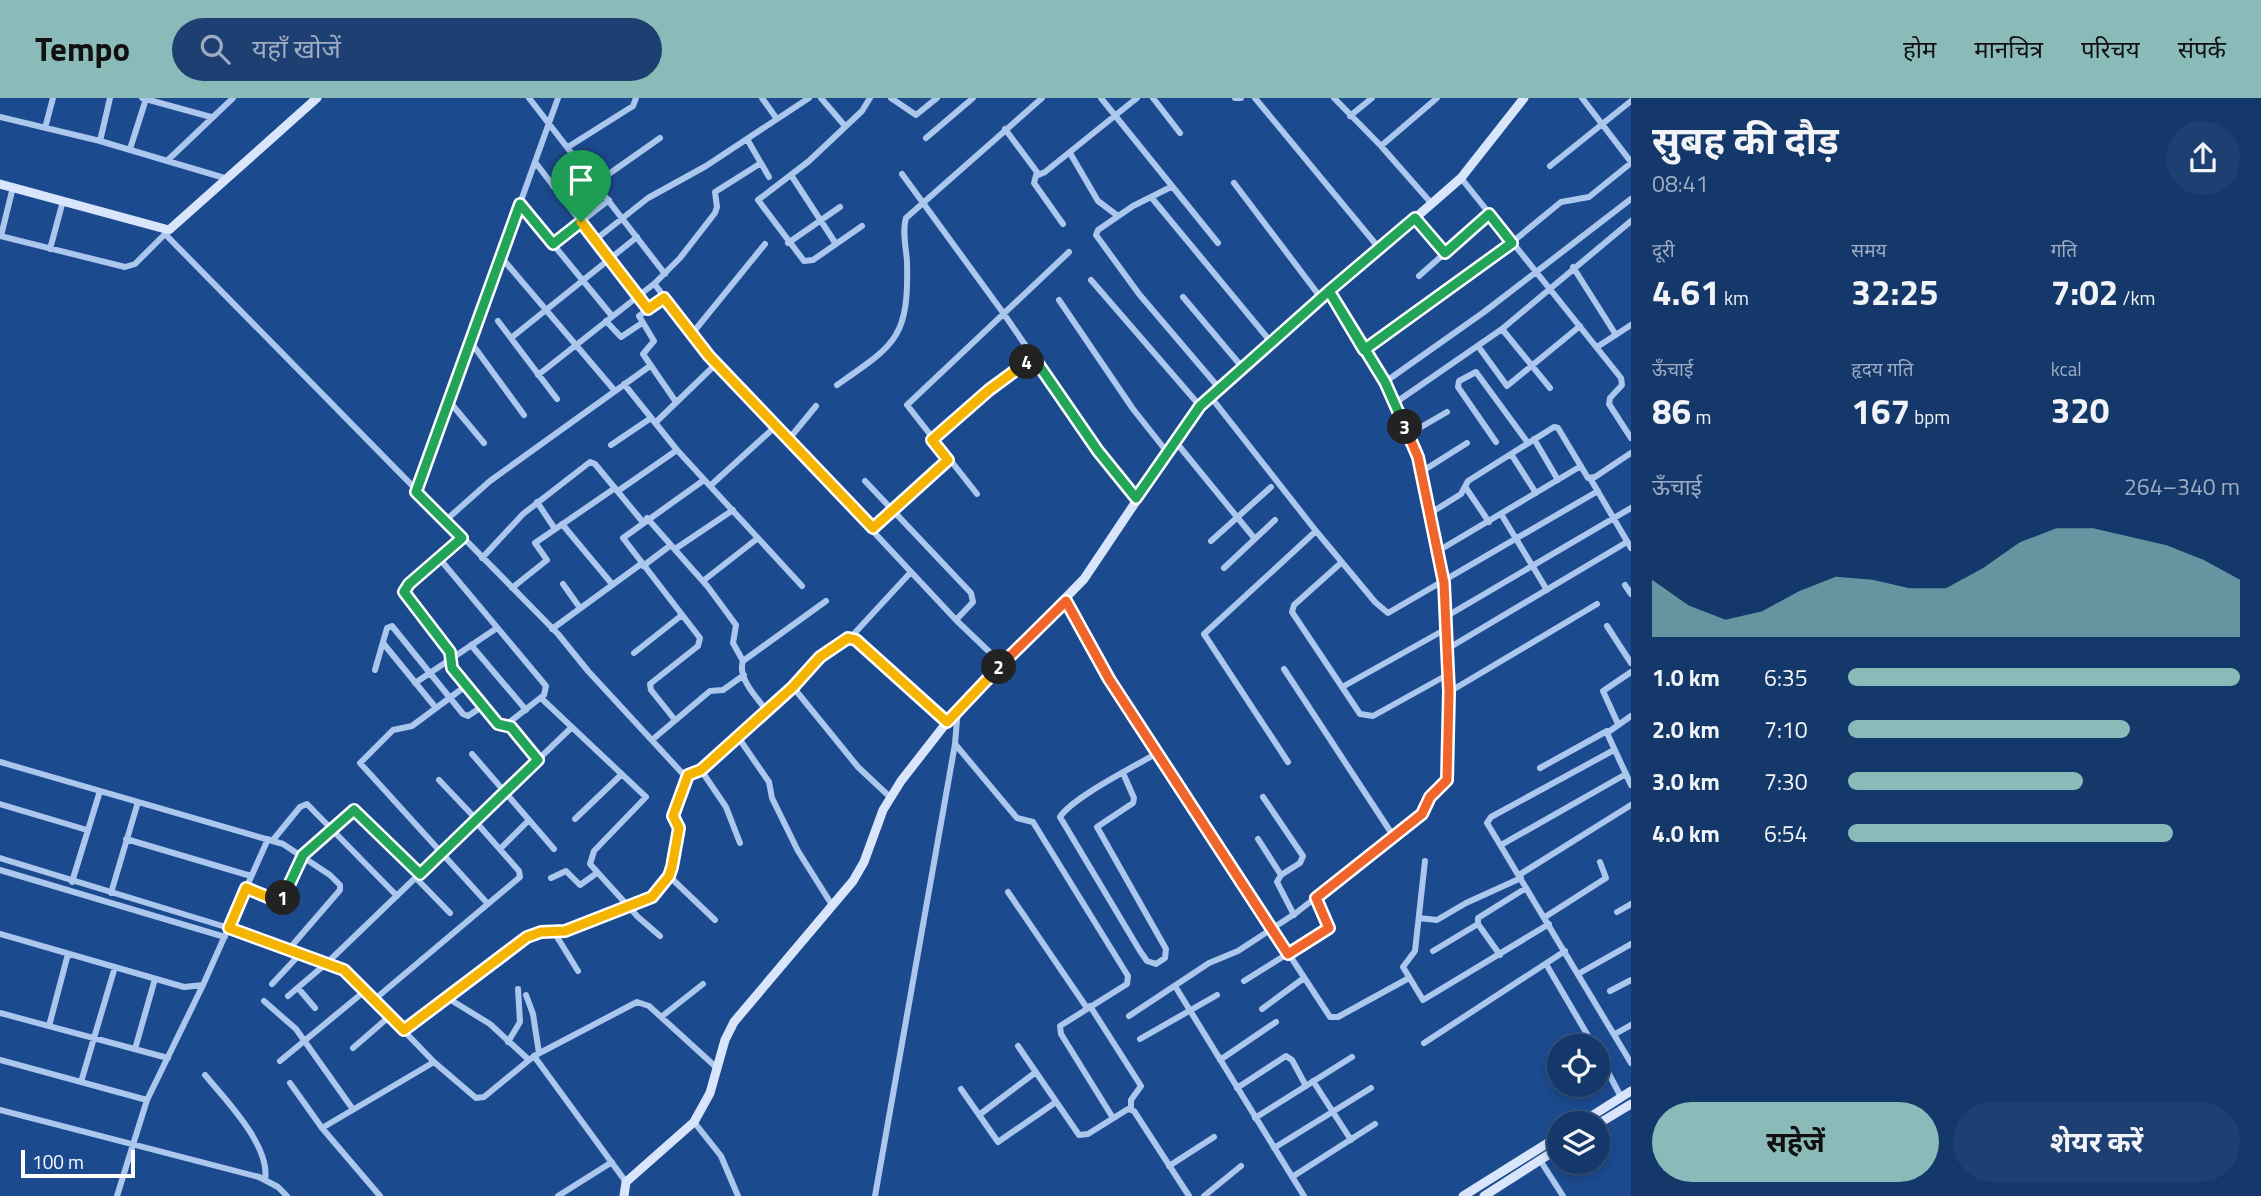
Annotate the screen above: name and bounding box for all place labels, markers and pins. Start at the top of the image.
pin [551,150,611,222]
pin: 4 [1010,344,1044,380]
pin: 3 [1388,410,1422,444]
pin: 2 [982,650,1016,684]
pin: 1 [266,880,300,916]

